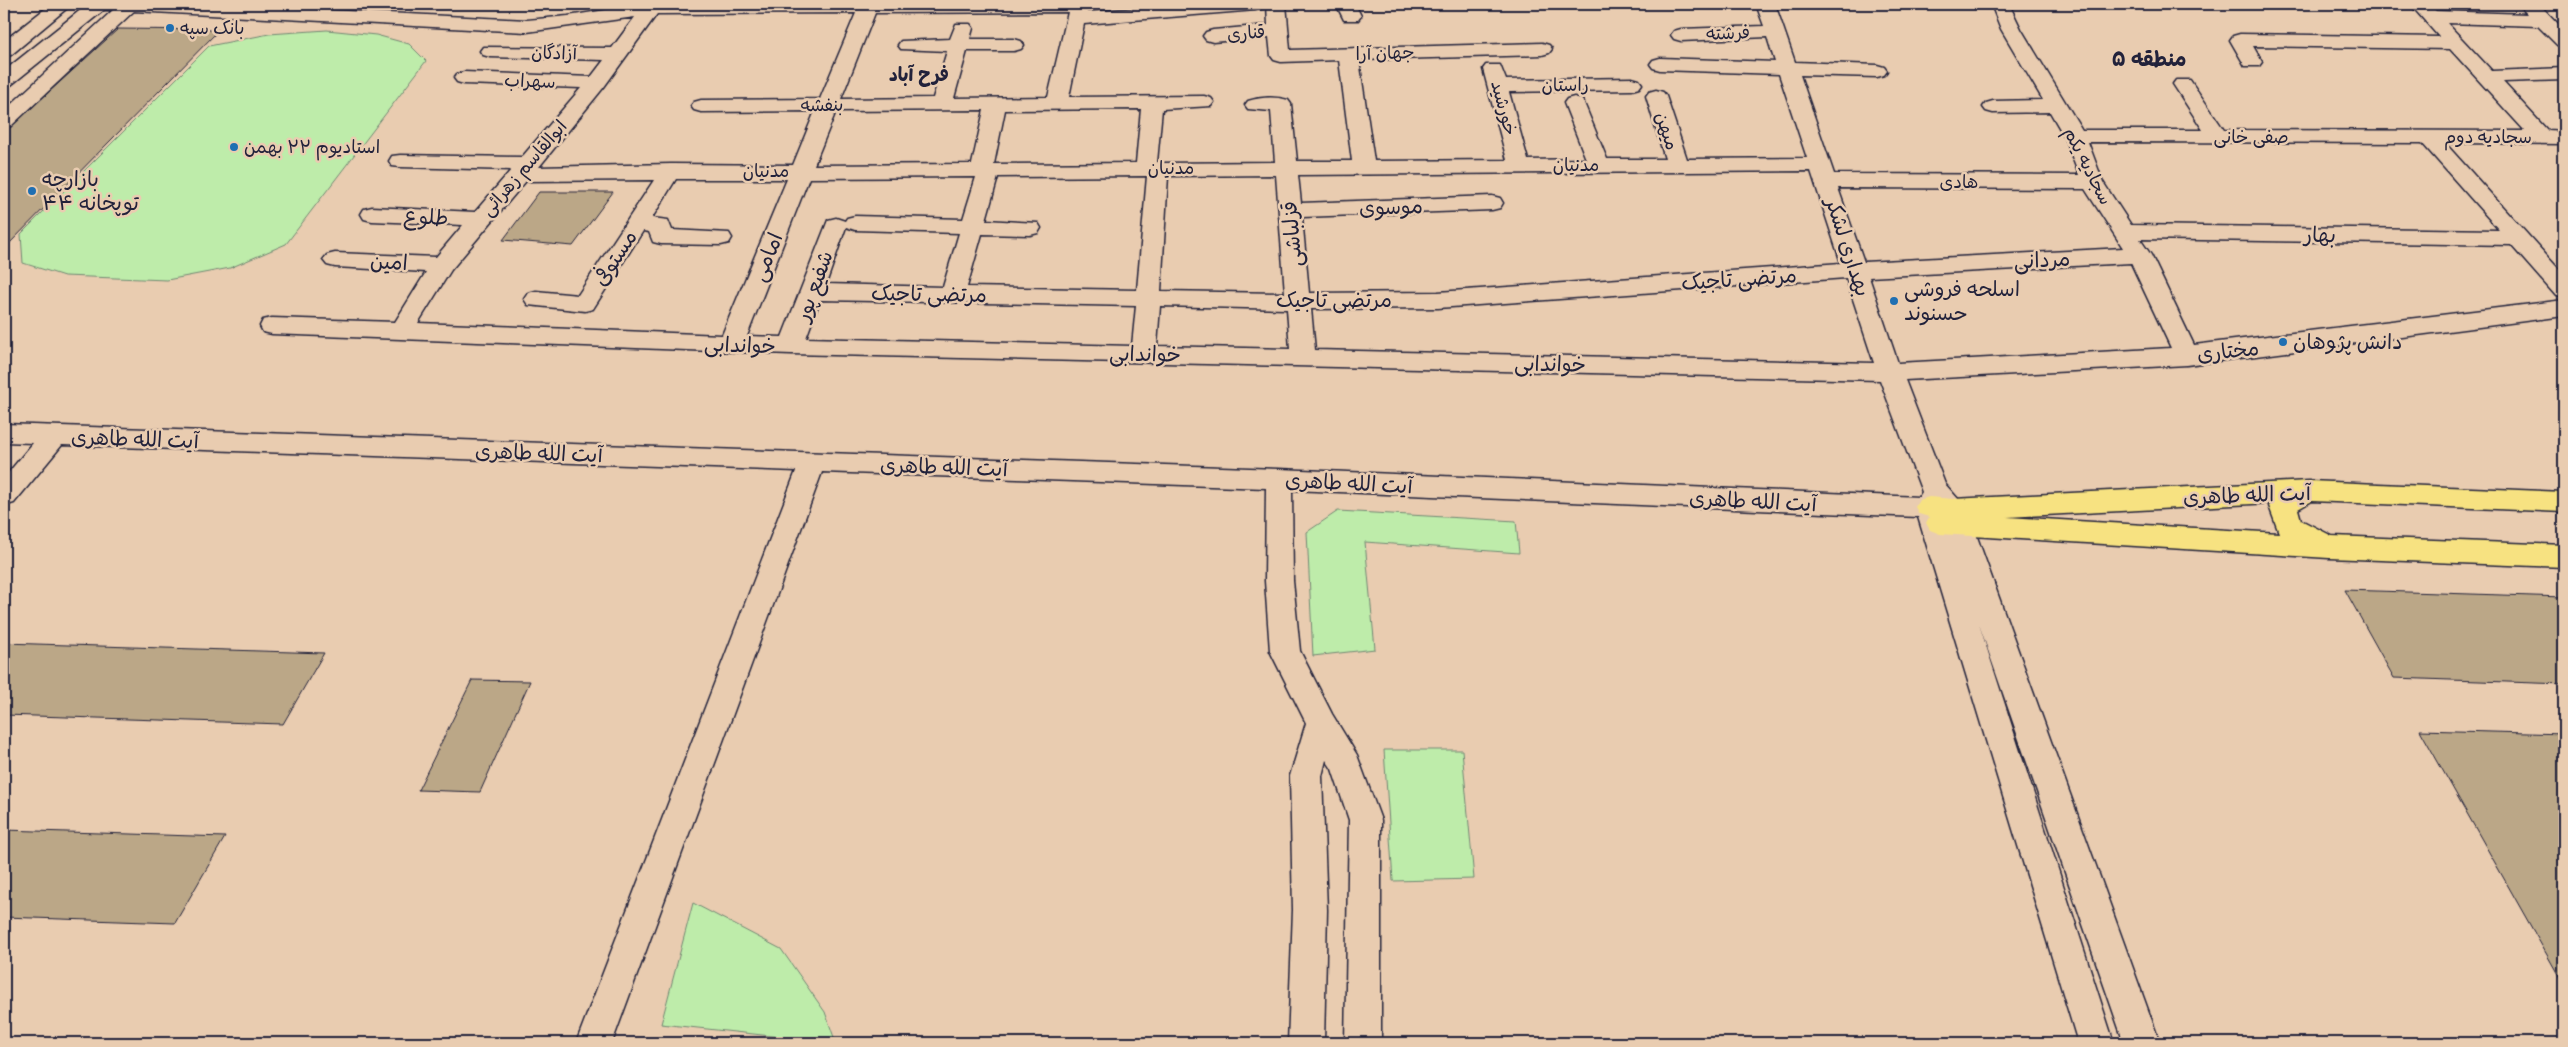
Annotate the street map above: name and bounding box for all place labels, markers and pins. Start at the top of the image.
place label: بانک سپه [180,17,244,40]
marker: بانک سپه [164,22,176,34]
place label: استادیوم ۲۲ بهمن [244,136,380,161]
marker: استادیوم ۲۲ بهمن [228,141,240,153]
place label: بازارچه توپخانه ۴۴ [42,166,140,216]
marker: بازارچه توپخانه ۴۴ [26,185,38,197]
place label: اسلحه فروشی حسنوند [1904,276,2020,326]
marker: اسلحه فروشی حسنوند [1888,295,1900,307]
place label: دانش پژوهان [2293,329,2402,355]
marker: دانش پژوهان [2277,336,2289,348]

